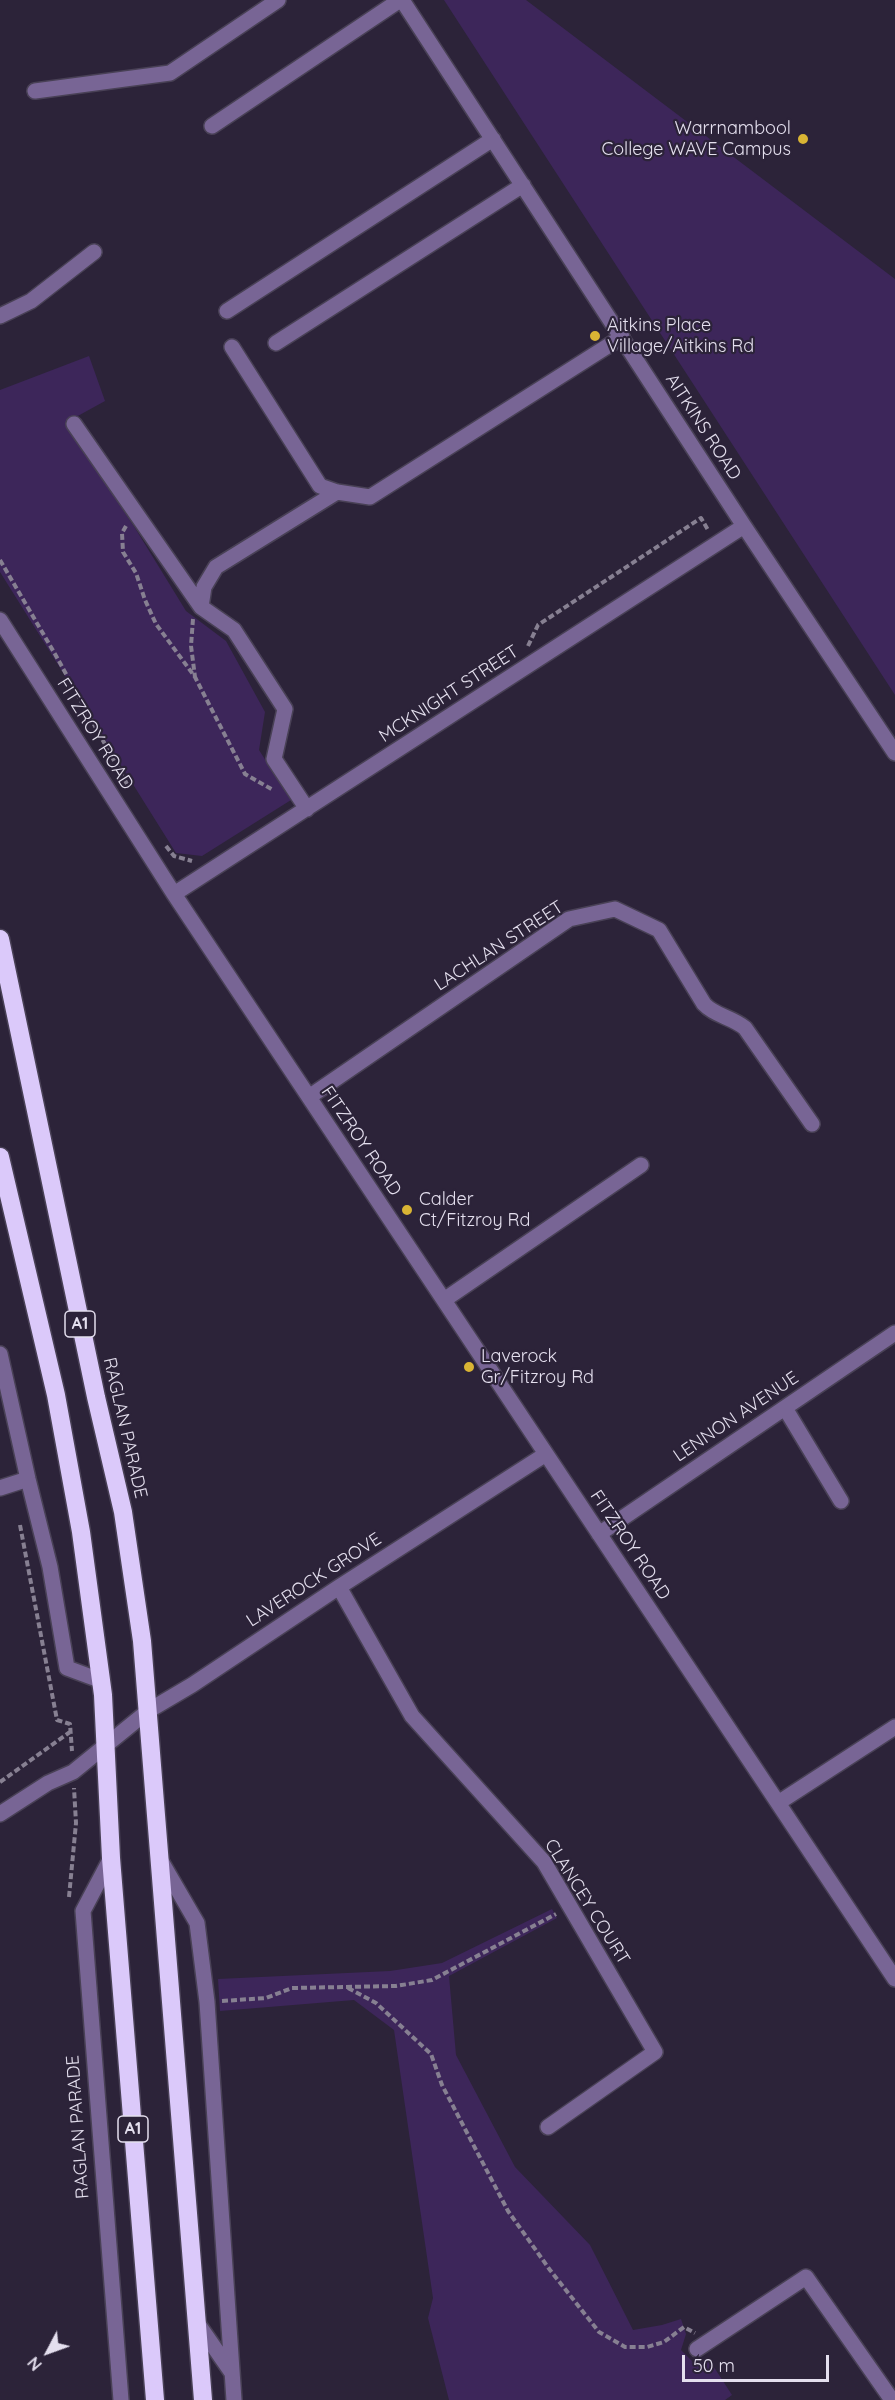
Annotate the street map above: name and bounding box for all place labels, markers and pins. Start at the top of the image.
place label: Warrnambool College WAVE Campus [601,118,791,160]
marker: Warrnambool College WAVE Campus [796,132,810,146]
place label: Aitkins Place Village/Aitkins Rd [607,315,754,358]
marker: Aitkins Place Village/Aitkins Rd [588,329,602,343]
place label: Calder Ct/Fitzroy Rd [419,1189,530,1232]
marker: Calder Ct/Fitzroy Rd [400,1203,414,1217]
place label: Laverock Gr/Fitzroy Rd [481,1346,594,1388]
marker: Laverock Gr/Fitzroy Rd [462,1360,476,1374]

